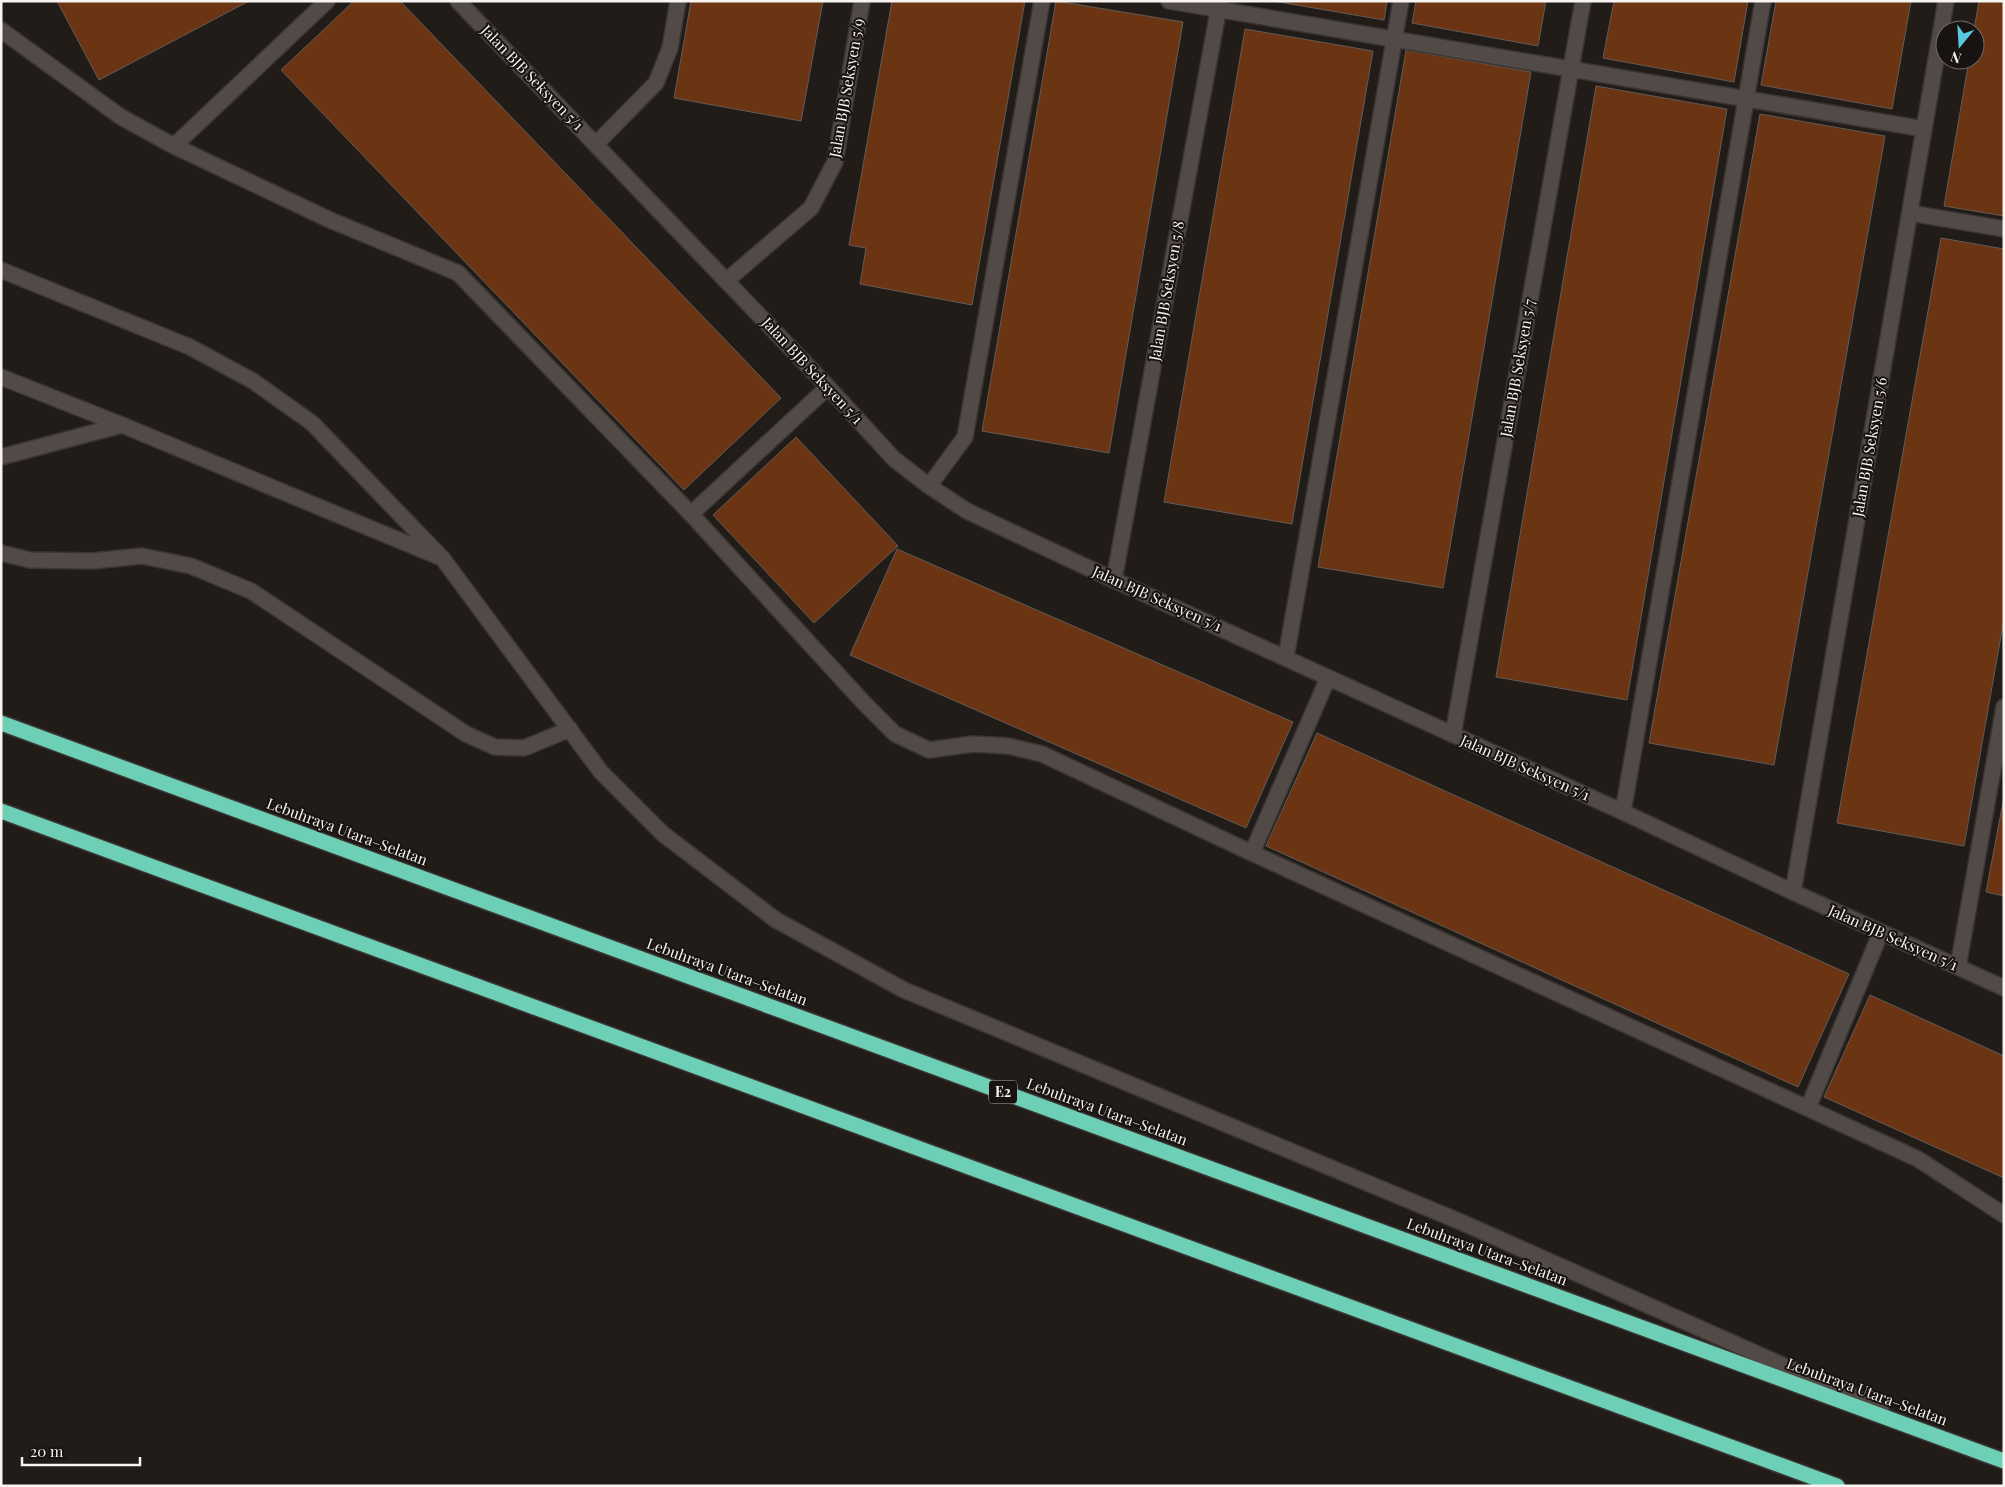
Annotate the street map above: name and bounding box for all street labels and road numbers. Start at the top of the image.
street label: Jalan BJB Seksyen 5/9 [824,17,868,160]
street label: Jalan BJB Seksyen 5/1 [476,19,589,135]
street label: Jalan BJB Seksyen 5/8 [1144,219,1188,363]
street label: Jalan BJB Seksyen 5/7 [1495,297,1539,439]
street label: Jalan BJB Seksyen 5/1 [757,312,868,428]
street label: Jalan BJB Seksyen 5/6 [1847,375,1891,519]
street label: Jalan BJB Seksyen 5/1 [1089,560,1226,636]
street label: Jalan BJB Seksyen 5/1 [1457,729,1594,805]
street label: Lebuhraya Utara–Selatan [264,793,431,869]
street label: Jalan BJB Seksyen 5/1 [1825,899,1962,975]
street label: Lebuhraya Utara–Selatan [644,933,811,1009]
street label: Lebuhraya Utara–Selatan [1024,1073,1191,1149]
road number: E2 [989,1080,1017,1104]
street label: Lebuhraya Utara–Selatan [1404,1213,1571,1289]
street label: Lebuhraya Utara–Selatan [1784,1353,1951,1429]

